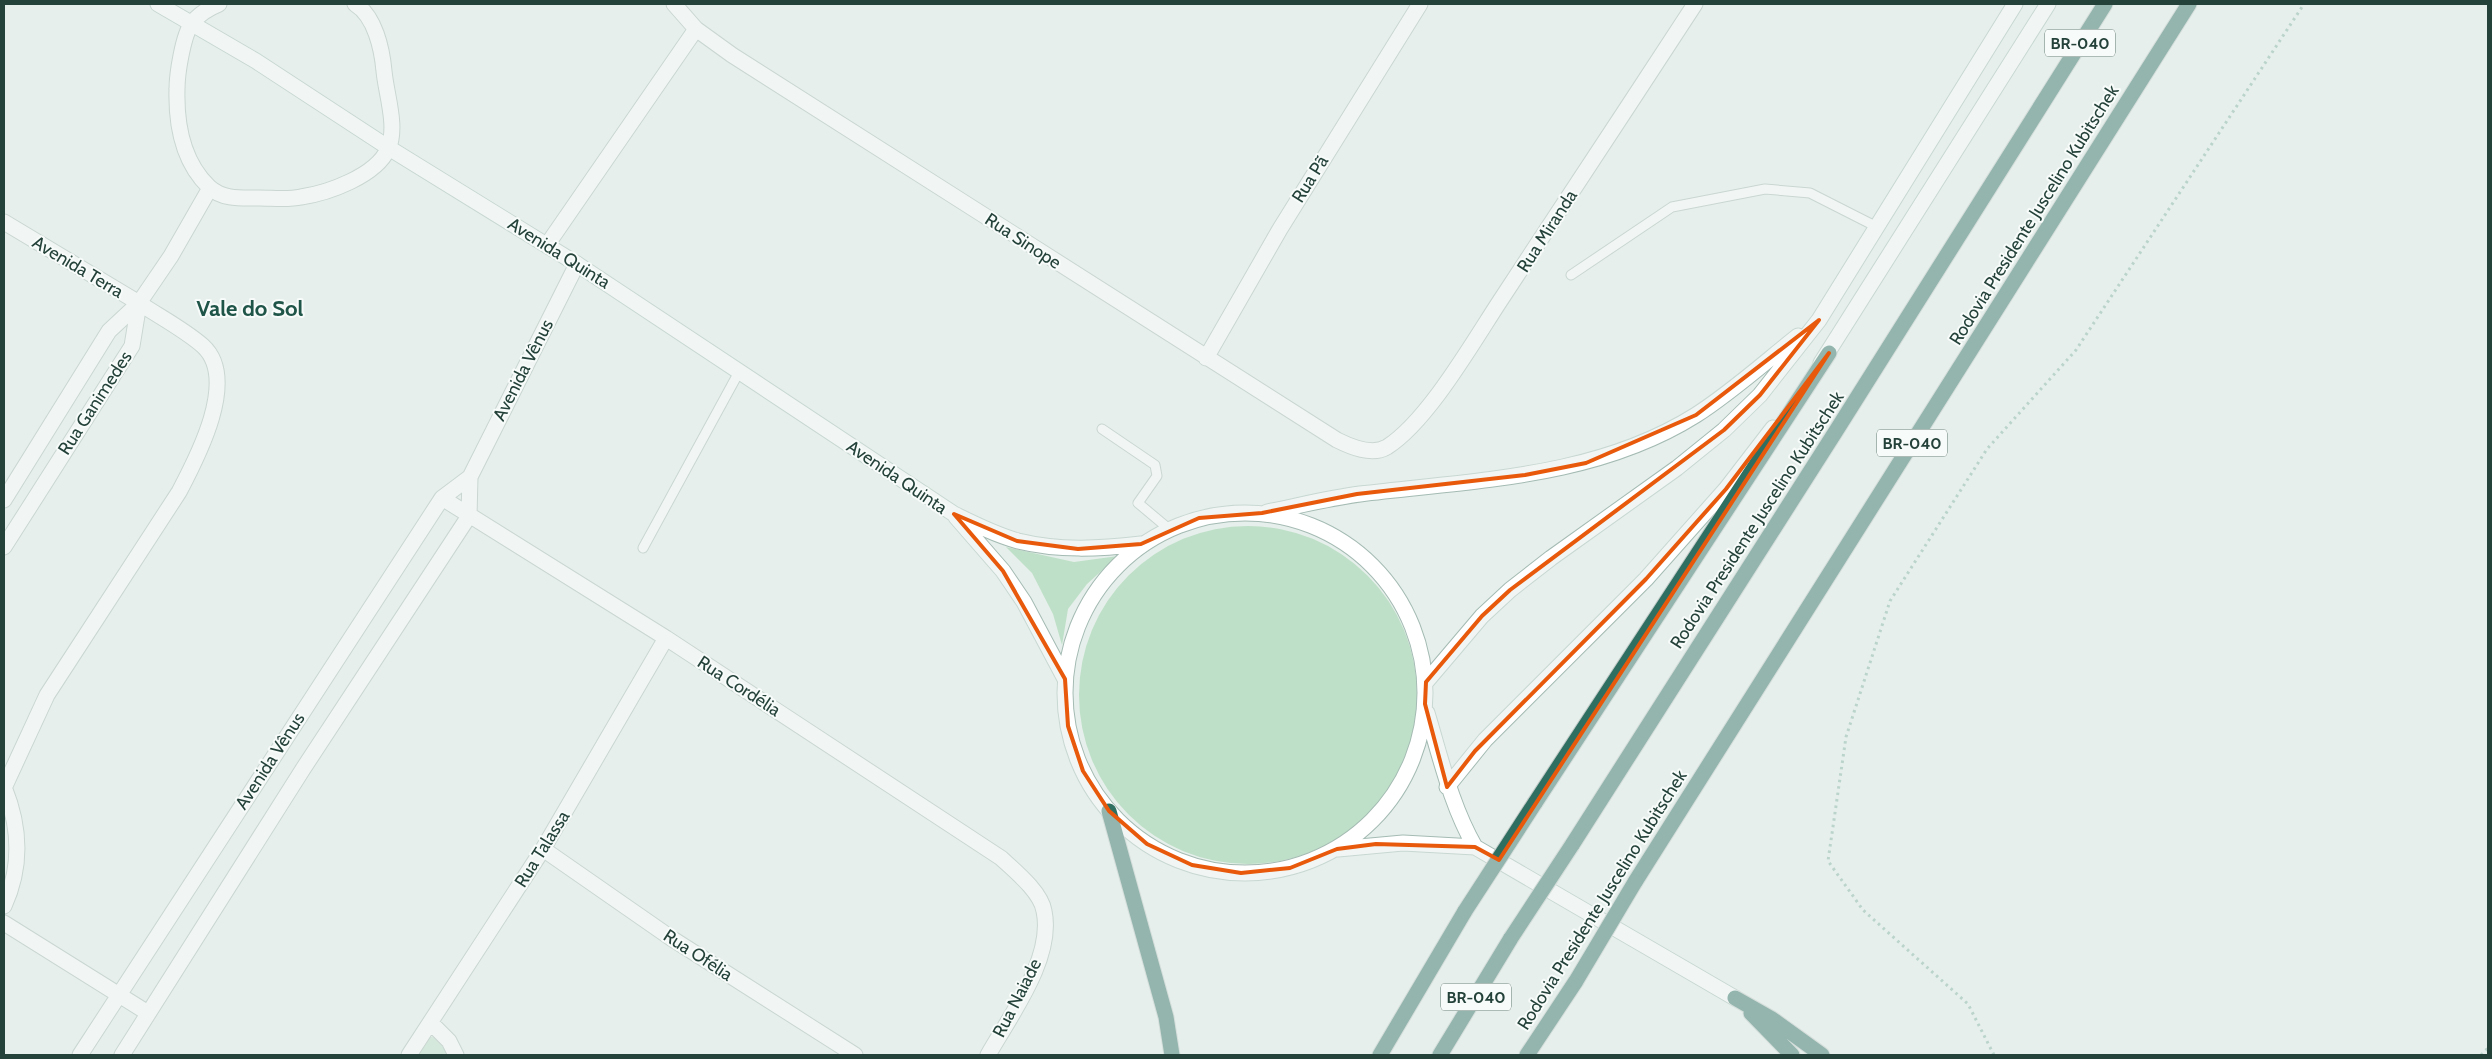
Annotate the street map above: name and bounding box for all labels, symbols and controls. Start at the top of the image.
road number: BR-040 [2045,29,2115,56]
street label: Rodovia Presidente Juscelino Kubitschek [1945,80,2124,349]
street label: Rua Pã [1287,151,1333,207]
street label: Rua Miranda [1512,185,1582,276]
street label: Rua Sinope [981,208,1065,274]
street label: Avenida Quinta [504,213,615,293]
street label: Avenida Terra [29,231,128,303]
district label: Vale do Sol [197,295,304,322]
street label: Avenida Vênus [488,316,558,424]
street label: Rua Ganimedes [53,347,137,459]
street label: Rodovia Presidente Juscelino Kubitschek [1665,386,1849,653]
road number: BR-040 [1877,429,1947,456]
street label: Avenida Quinta [843,435,952,519]
street label: Rua Cordélia [693,651,785,721]
street label: Avenida Vênus [231,708,309,814]
street label: Rodovia Presidente Juscelino Kubitschek [1513,765,1692,1034]
street label: Rua Talassa [510,806,574,891]
street label: Rua Ofélia [659,924,737,986]
street label: Rua Naiade [988,955,1046,1041]
road number: BR-040 [1441,984,1511,1010]

